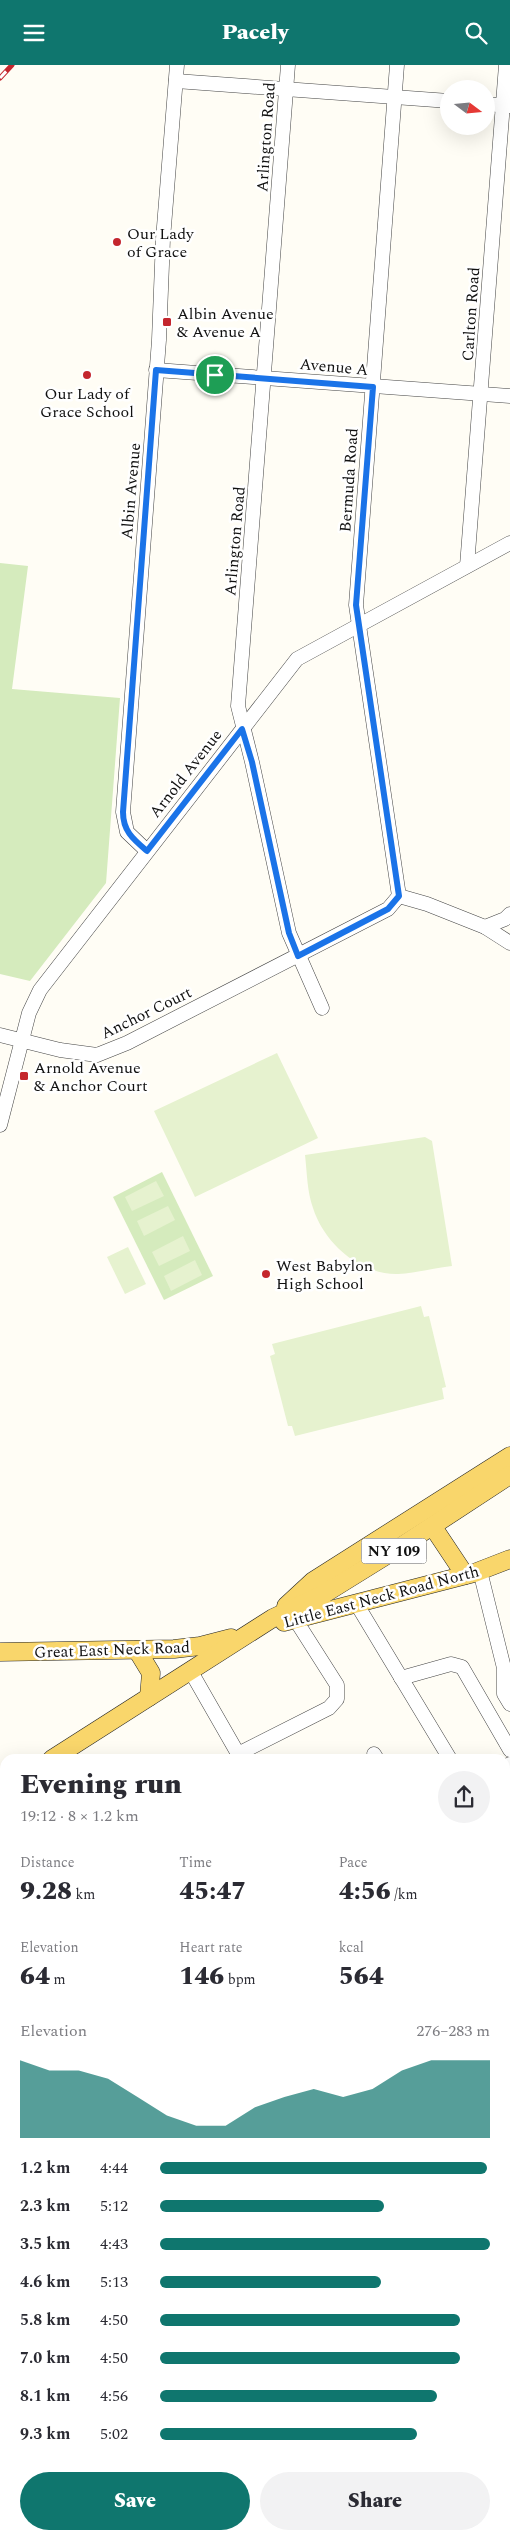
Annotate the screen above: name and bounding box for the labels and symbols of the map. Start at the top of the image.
north arrow [440,80,495,135]
street label: Arlington Road [250,81,282,193]
place label: Our Lady of Grace [127,222,195,264]
marker: Our Lady of Grace [111,236,123,248]
street label: Carlton Road [456,266,486,362]
place label: Albin Avenue & Avenue A [177,302,274,344]
marker: Albin Avenue & Avenue A [161,316,173,328]
street label: Avenue A [299,352,369,382]
pin [194,354,236,396]
marker: Our Lady of Grace School [81,369,93,381]
place label: Our Lady of Grace School [40,382,134,424]
street label: Bermuda Road [333,427,365,533]
street label: Albin Avenue [115,442,147,540]
street label: Arlington Road [218,485,252,597]
street label: Arnold Avenue [143,724,228,823]
street label: Anchor Court [97,980,196,1045]
place label: Arnold Avenue & Anchor Court [34,1056,148,1098]
marker: Arnold Avenue & Anchor Court [18,1070,30,1082]
place label: West Babylon High School [276,1254,373,1296]
marker: West Babylon High School [260,1268,272,1280]
road number: NY 109 [362,1539,426,1563]
street label: Little East Neck Road North [281,1559,482,1635]
street label: Great East Neck Road [34,1635,190,1665]

